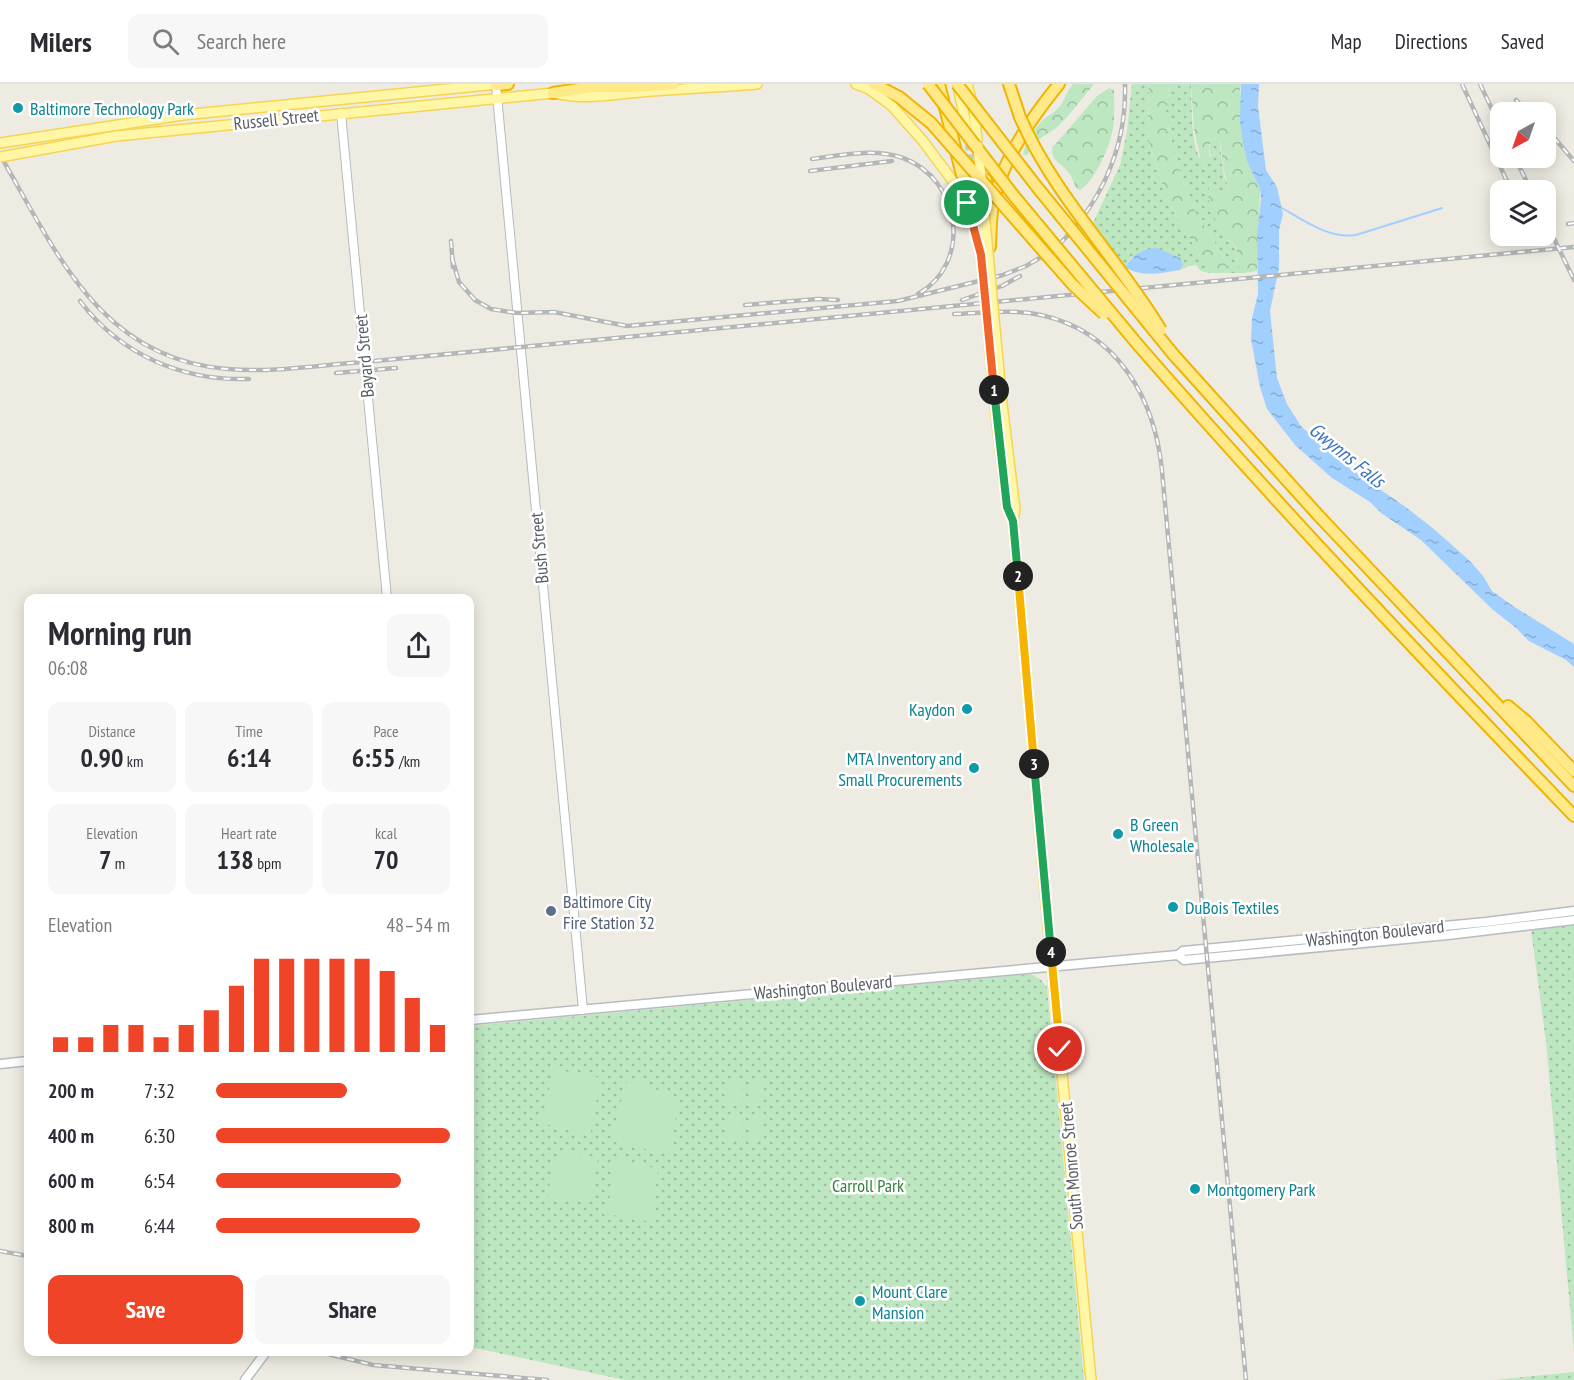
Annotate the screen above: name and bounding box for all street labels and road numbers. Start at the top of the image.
street label: Russell Street [232,103,320,135]
street label: Bayard Street [349,313,379,399]
street label: Bush Street [524,511,554,585]
street label: Washington Boulevard [1305,914,1445,952]
street label: Washington Boulevard [753,969,893,1005]
street label: South Monroe Street [1054,1101,1088,1231]

